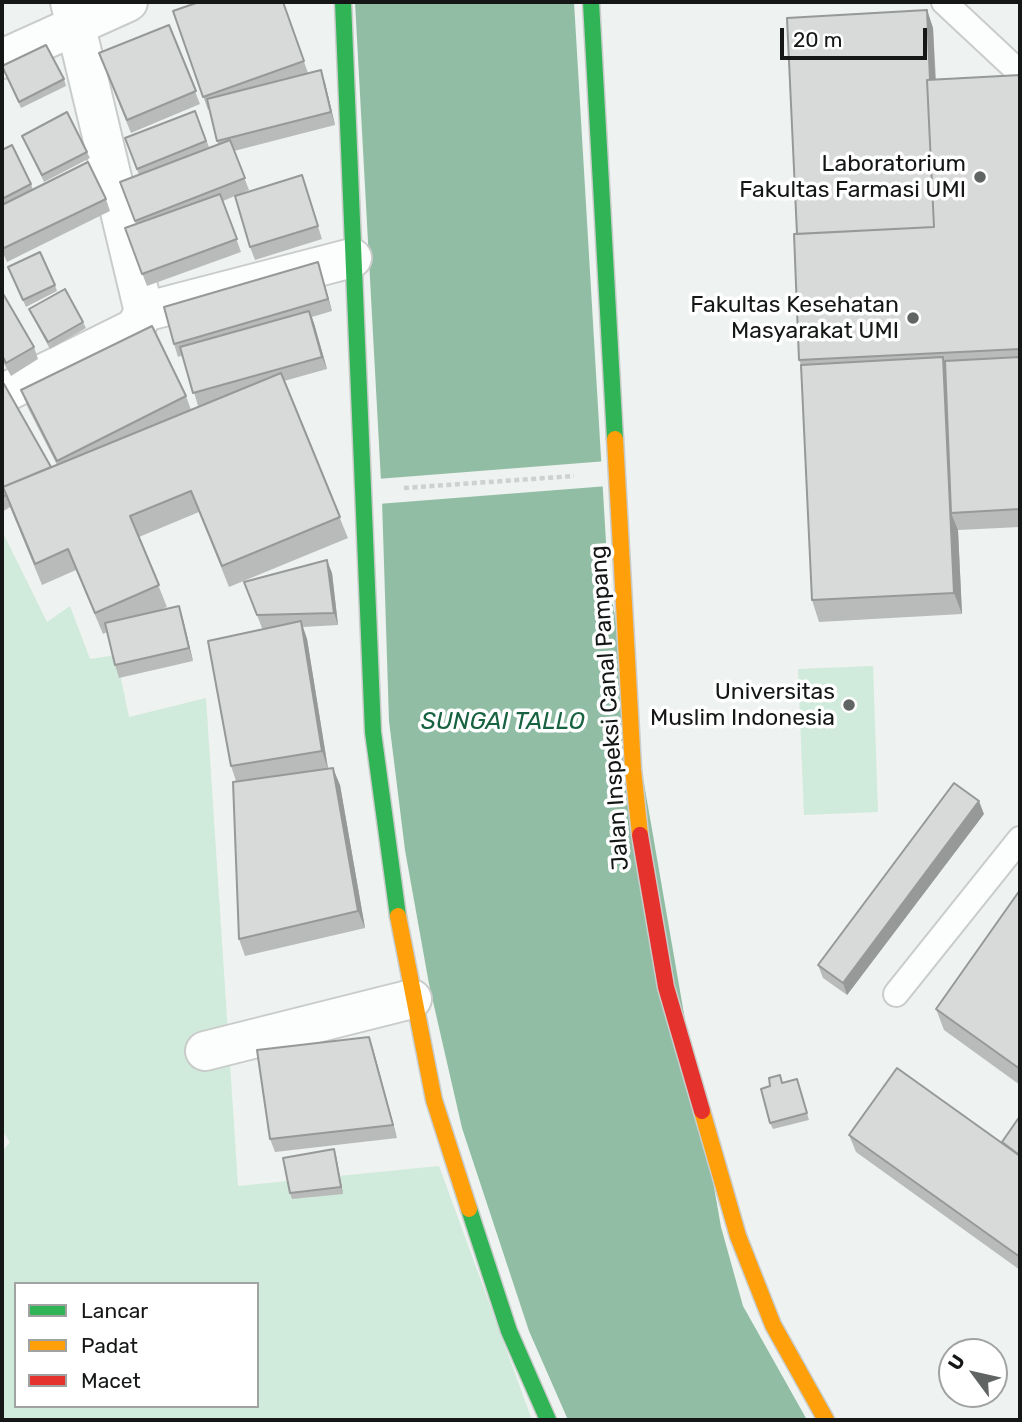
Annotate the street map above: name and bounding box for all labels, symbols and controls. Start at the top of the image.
scale bar [784,14,931,58]
text: 20 m [793,27,842,52]
place label: Laboratorium Fakultas Farmasi UMI [739,150,966,204]
marker: Laboratorium Fakultas Farmasi UMI [972,169,988,185]
place label: Fakultas Kesehatan Masyarakat UMI [690,291,899,345]
marker: Fakultas Kesehatan Masyarakat UMI [905,310,921,326]
street label: Jalan Inspeksi Canal Pampang [585,545,635,871]
place label: Universitas Muslim Indonesia [650,678,835,732]
marker: Universitas Muslim Indonesia [841,697,857,713]
water label: SUNGAI TALLO [421,708,585,736]
legend [14,1282,259,1408]
text: Lancar [81,1298,148,1323]
text: Padat [81,1333,138,1358]
north arrow [938,1338,1008,1408]
text: U [943,1350,970,1374]
text: Macet [81,1368,141,1393]

